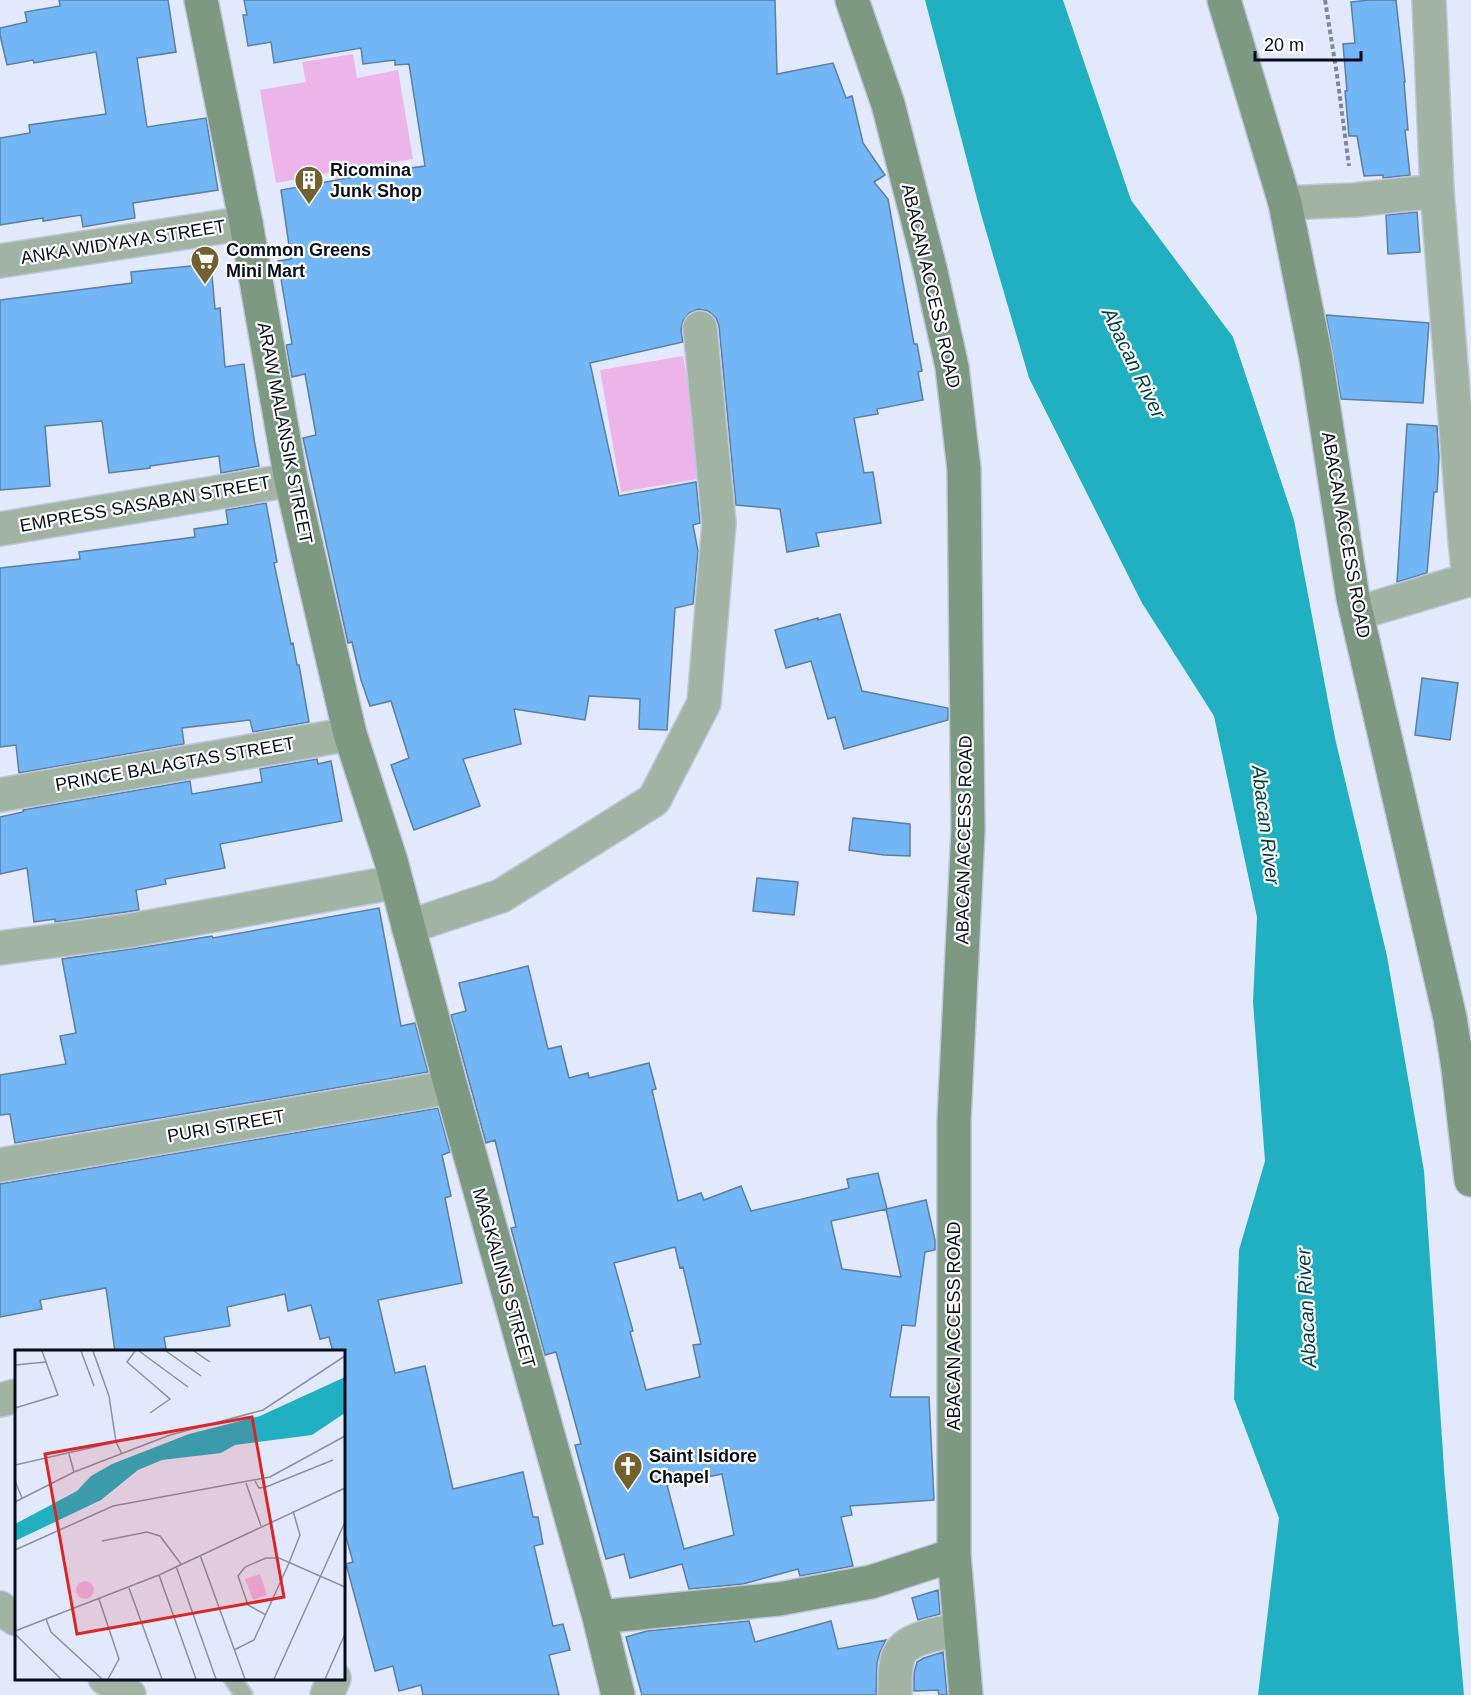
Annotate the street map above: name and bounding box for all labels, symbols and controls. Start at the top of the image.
scale bar [1255,24,1362,62]
text: 20 m [1264,35,1304,55]
place label: Ricomina Junk Shop [330,160,422,201]
building icon: Ricomina Junk Shop [293,164,325,206]
street label: ABACAN ACCESS ROAD [898,182,964,390]
street label: ANKA WIDYAYA STREET [19,216,227,268]
place label: Common Greens Mini Mart [226,240,371,281]
supermarket icon: Common Greens Mini Mart [189,244,221,286]
water label: Abacan River [1097,303,1171,423]
street label: ARAW MALANSIK STREET [254,320,316,546]
street label: ABACAN ACCESS ROAD [1318,430,1374,640]
street label: EMPRESS SASABAN STREET [18,472,272,536]
street label: PRINCE BALAGTAS STREET [54,733,296,795]
street label: ABACAN ACCESS ROAD [952,735,976,945]
water label: Abacan River [1248,763,1284,887]
street label: PURI STREET [166,1106,286,1146]
street label: MAGKALINIS STREET [469,1186,539,1370]
street label: ABACAN ACCESS ROAD [944,1221,964,1431]
water label: Abacan River [1292,1246,1320,1370]
inset map [15,1350,345,1680]
place label: Saint Isidore Chapel [649,1446,757,1487]
church icon: Saint Isidore Chapel [612,1450,644,1492]

